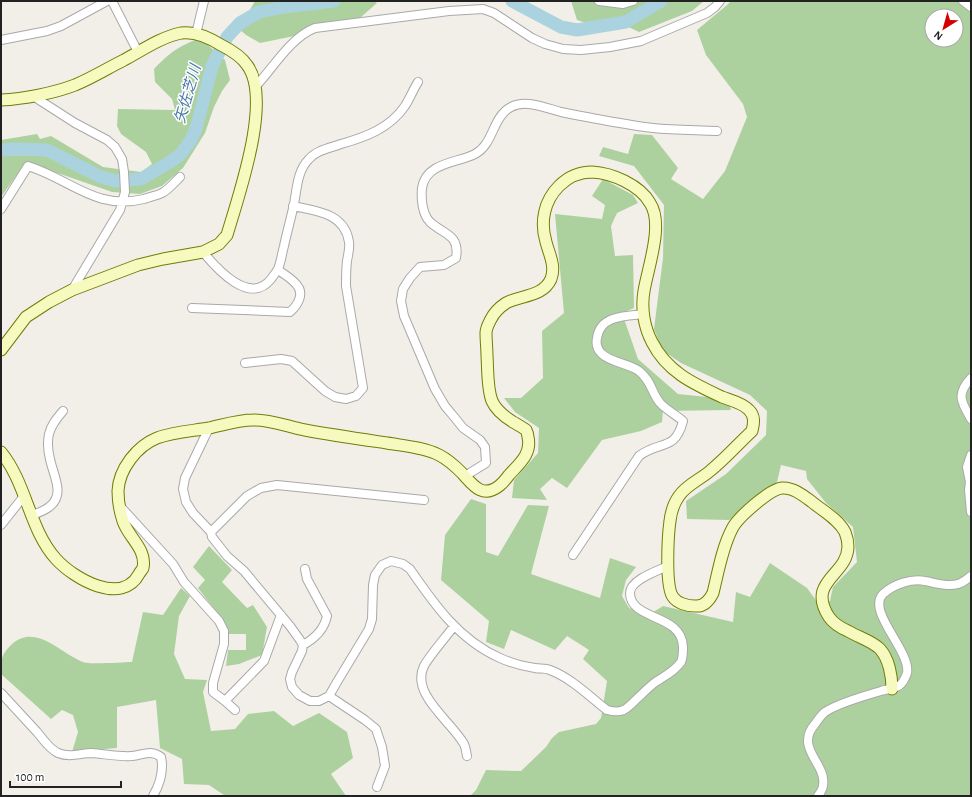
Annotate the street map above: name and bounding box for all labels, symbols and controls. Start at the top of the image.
north arrow [924,8,964,48]
text: N [932,29,945,42]
water label: 矢佐芝川 [172,61,204,125]
scale bar [10,763,121,789]
text: 100 m [16,771,44,783]

